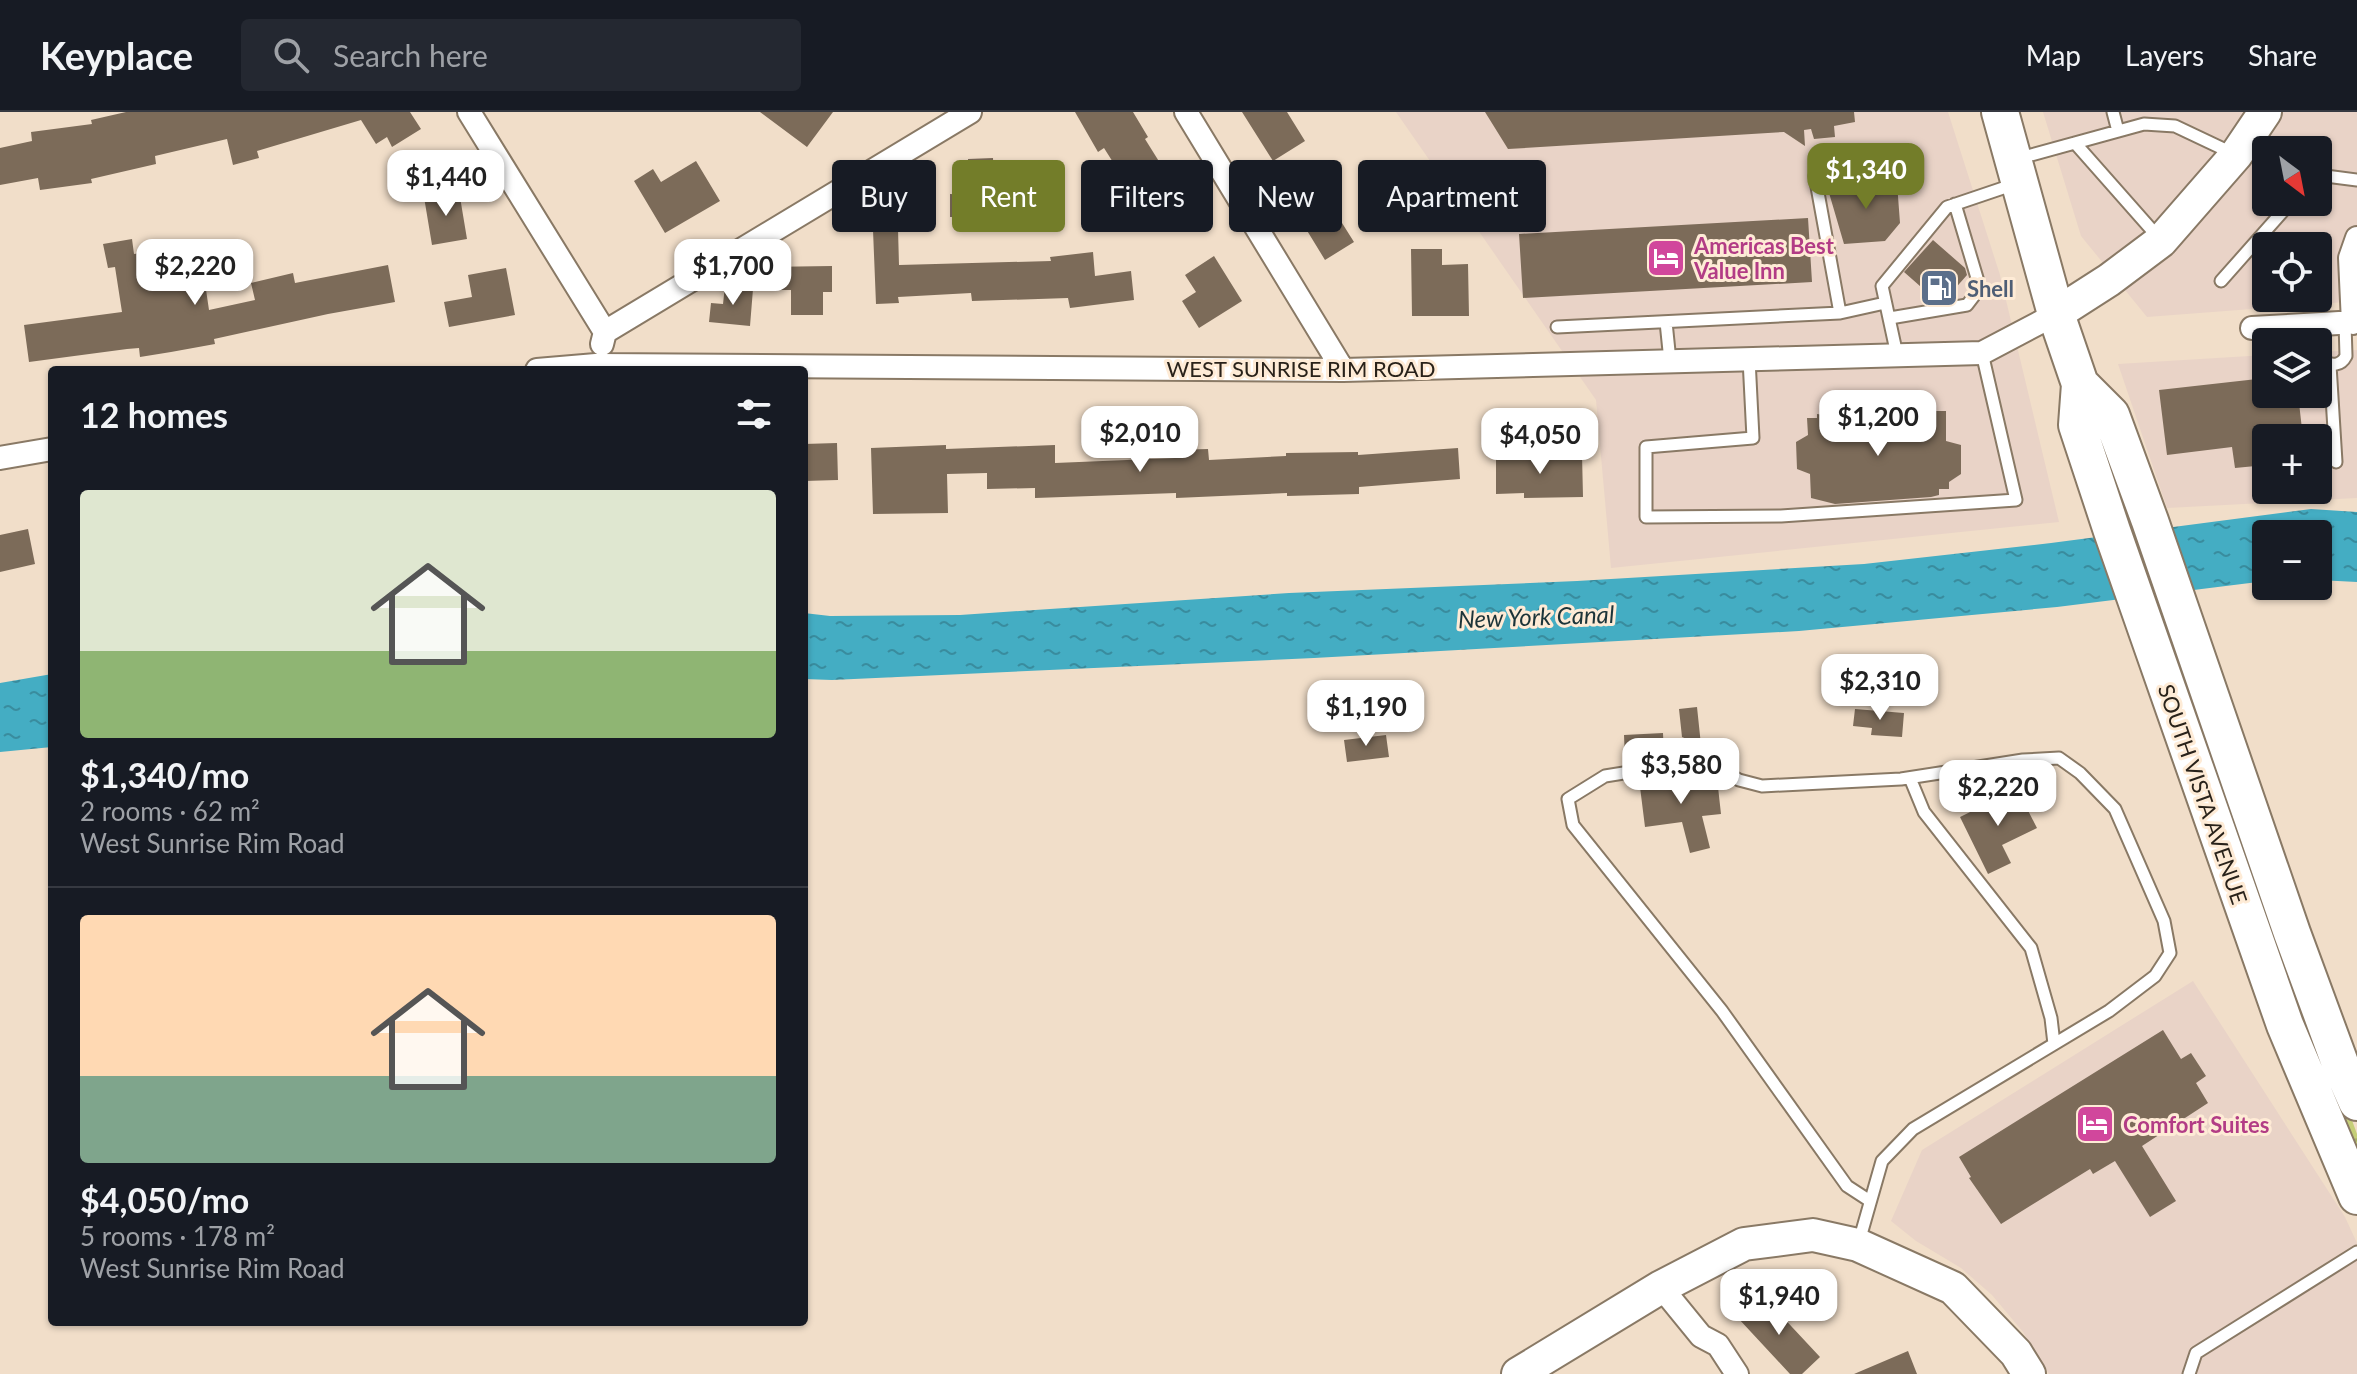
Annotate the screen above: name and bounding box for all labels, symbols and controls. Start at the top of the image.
search box [241,19,801,91]
text: Keyplace [40,32,193,78]
icon: search [269,33,313,77]
text: Search here [333,37,488,73]
text: Map [2026,38,2081,72]
text: Layers [2125,38,2204,72]
text: Share [2248,38,2317,72]
north arrow [2252,136,2332,216]
map controls [2252,136,2332,600]
pin: $1,340 [1801,143,1931,211]
pin: $1,440 [381,150,511,218]
text: $1,340 [1825,153,1907,185]
text: $1,440 [405,160,487,192]
chip: Buy [832,160,936,232]
chip: Rent [952,160,1065,232]
chip: Filters [1081,160,1213,232]
chip: New [1229,160,1342,232]
chip: Apartment [1358,160,1546,232]
place label: Americas Best Value Inn [1693,232,1835,284]
button: locate [2252,232,2332,312]
hotel icon: Americas Best Value Inn [1645,237,1687,279]
pin: $2,220 [130,239,260,307]
pin: $1,700 [668,239,798,307]
text: $2,220 [154,249,236,281]
text: $1,700 [692,249,774,281]
fuel station icon: Shell [1918,267,1960,309]
place label: Shell [1967,275,2014,302]
button: layers [2252,328,2332,408]
street label: WEST SUNRISE RIM ROAD [1167,355,1435,382]
pin: $1,200 [1813,390,1943,458]
icon: filters [732,392,776,436]
text: 12 homes [80,394,228,435]
text: $1,200 [1837,400,1919,432]
pin: $2,010 [1075,406,1205,474]
pin: $4,050 [1475,408,1605,476]
text: $2,010 [1099,416,1181,448]
text: $4,050 [1499,418,1581,450]
button: + [2252,424,2332,504]
button: − [2252,520,2332,600]
icon: home [356,542,500,686]
water label: New York Canal [1457,599,1615,633]
pin: $2,310 [1815,654,1945,722]
text: $2,310 [1839,664,1921,696]
pin: $1,190 [1301,680,1431,748]
street label: SOUTH VISTA AVENUE [2153,680,2253,908]
text: $1,190 [1325,690,1407,722]
pin: $3,580 [1616,738,1746,806]
text: $3,580 [1640,748,1722,780]
text: $1,340/mo [80,754,249,795]
pin: $2,220 [1933,760,2063,828]
text: $2,220 [1957,770,2039,802]
text: 2 rooms · 62 m² [80,795,260,827]
text: West Sunrise Rim Road [80,827,345,859]
icon: home [356,967,500,1111]
hotel icon: Comfort Suites [2074,1103,2116,1145]
place label: Comfort Suites [2123,1111,2270,1138]
text: $4,050/mo [80,1179,249,1220]
text: 5 rooms · 178 m² [80,1220,275,1252]
text: West Sunrise Rim Road [80,1252,345,1284]
pin: $1,940 [1714,1269,1844,1337]
text: $1,940 [1738,1279,1820,1311]

